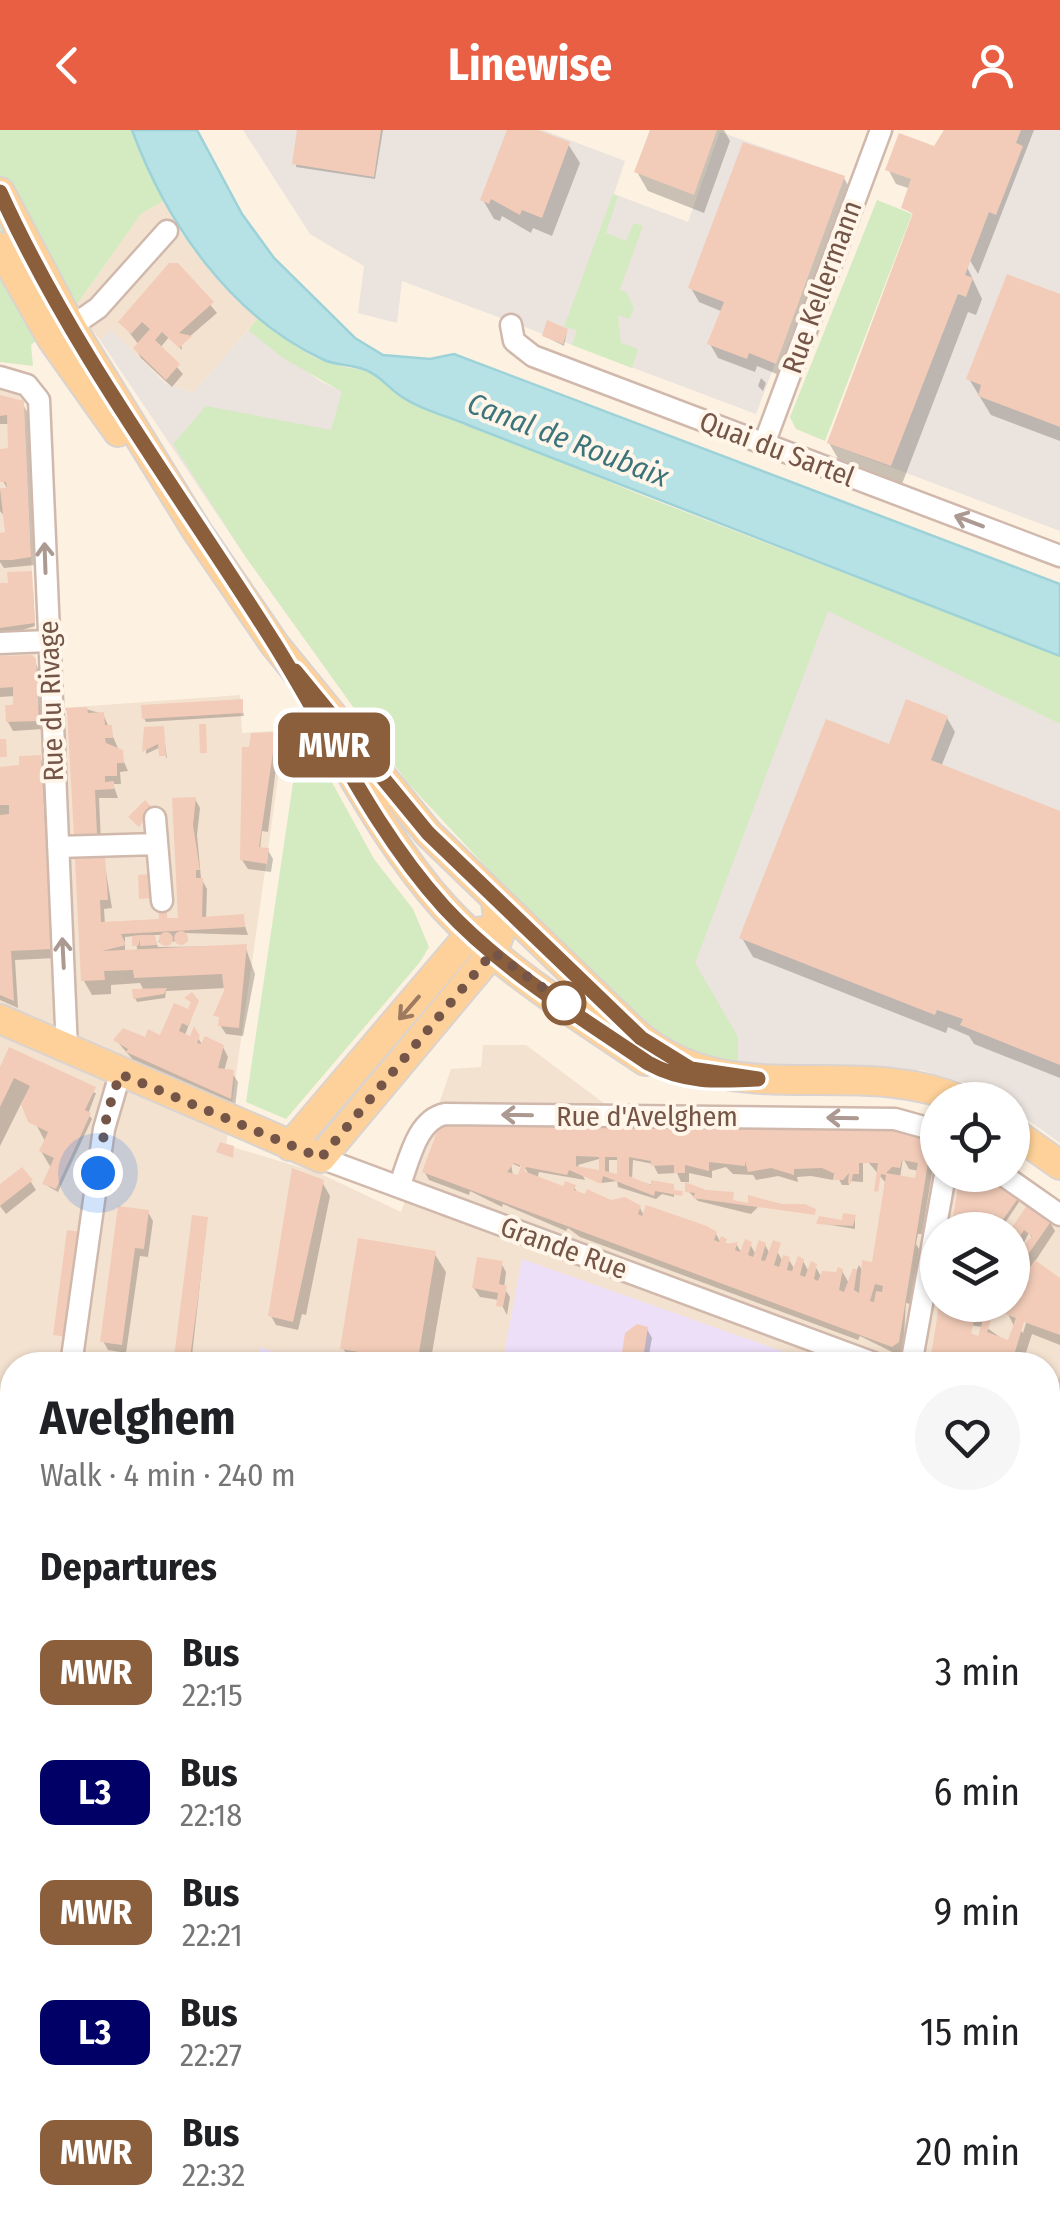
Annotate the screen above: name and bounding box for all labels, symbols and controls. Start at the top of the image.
icon: back [40,38,95,93]
text: Linewise [448,38,612,92]
icon: person [965,38,1020,93]
street label: Rue Kellermann [775,196,869,378]
water label: Canal de Roubaix [462,385,674,495]
street label: Quai du Sartel [695,404,859,494]
one-way arrow [954,511,985,529]
one-way arrow [35,542,54,574]
street label: Rue du Rivage [32,620,70,782]
line badge: MWR [276,712,392,778]
text: MWR [298,724,370,766]
one-way arrow [53,937,72,969]
unlabelled marker [543,982,585,1024]
one-way arrow [397,995,420,1020]
map controls [920,1082,1030,1322]
button: locate [920,1082,1030,1192]
street label: Rue d'Avelghem [556,1100,738,1133]
one-way arrow [502,1106,534,1125]
one-way arrow [827,1108,860,1128]
your location [73,1148,123,1198]
street label: Grande Rue [496,1210,632,1286]
button: layers [920,1212,1030,1322]
button: heart [915,1385,1020,1490]
text: Avelghem [40,1389,236,1447]
text: Walk · 4 min · 240 m [40,1456,296,1494]
text: Departures [40,1544,217,1590]
text: Bus [182,1630,240,1676]
text: 3 min [935,1649,1020,1695]
text: MWR [60,1651,132,1693]
text: 22:15 [182,1676,243,1714]
text: Bus [180,1750,238,1796]
text: 6 min [933,1769,1020,1815]
text: L3 [79,1771,111,1813]
text: 22:18 [180,1796,242,1834]
text: Bus [182,1870,240,1916]
text: 9 min [934,1889,1020,1935]
text: MWR [60,1891,132,1933]
text: 22:21 [182,1916,243,1954]
text: Bus [180,1990,238,2036]
text: 15 min [920,2009,1020,2055]
text: L3 [79,2011,111,2053]
text: 22:27 [180,2036,242,2074]
text: Bus [182,2110,240,2156]
text: 20 min [916,2129,1020,2175]
text: MWR [60,2131,132,2173]
text: 22:32 [182,2156,245,2194]

